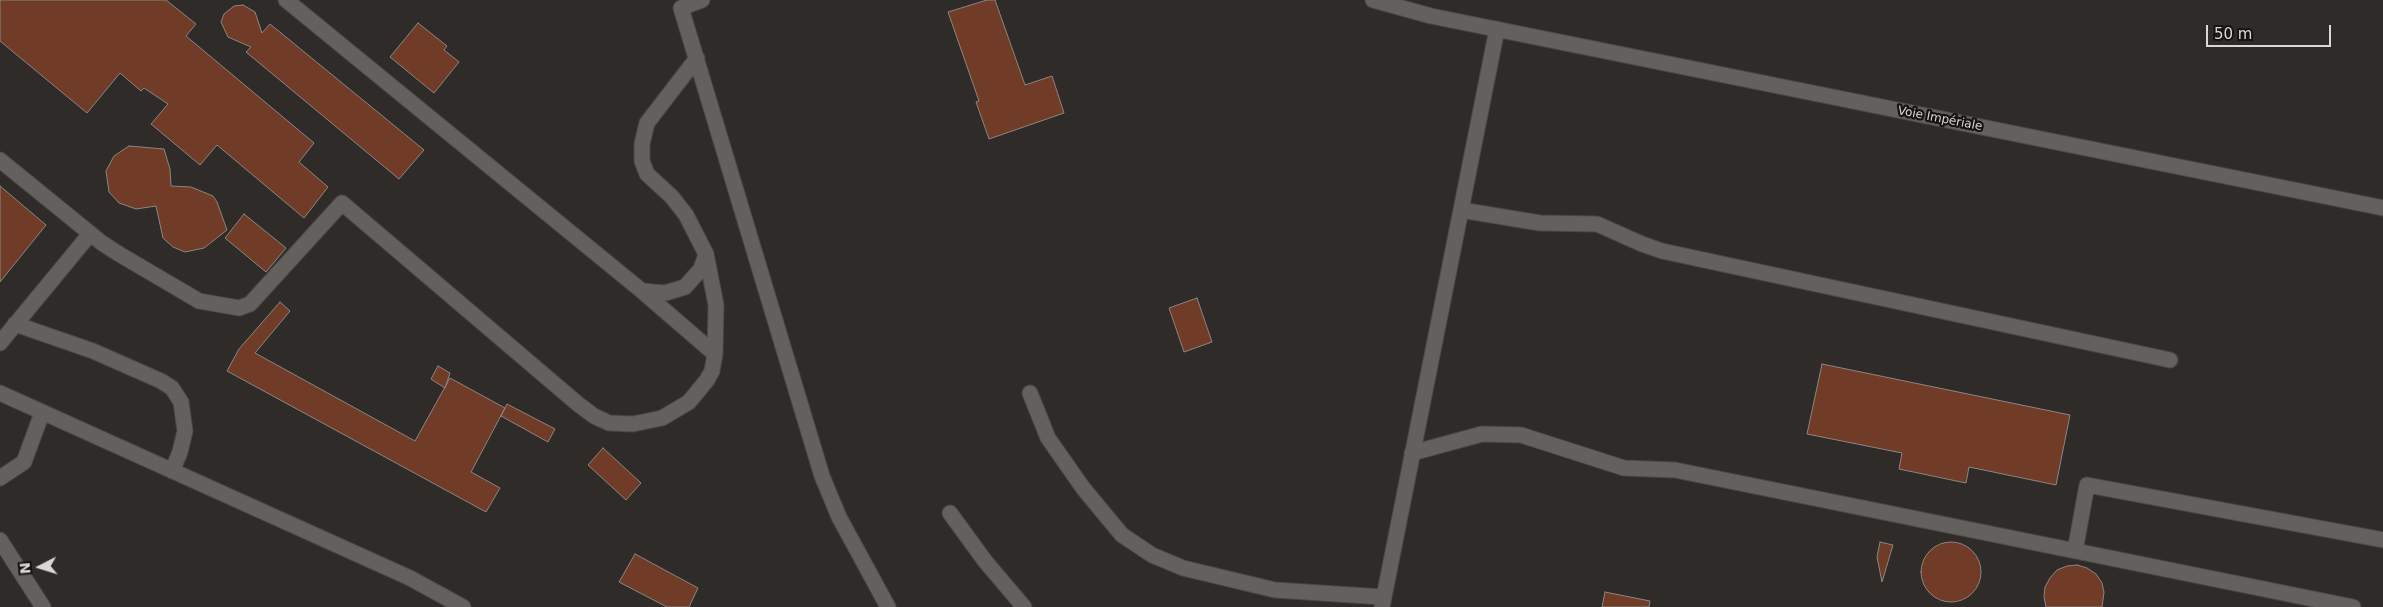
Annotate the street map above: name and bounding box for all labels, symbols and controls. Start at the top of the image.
scale bar [2208,15,2333,47]
text: 50 m [2214,25,2252,43]
street label: Voie Impériale [1897,104,1983,134]
north arrow [15,542,65,592]
text: N [17,562,34,575]

